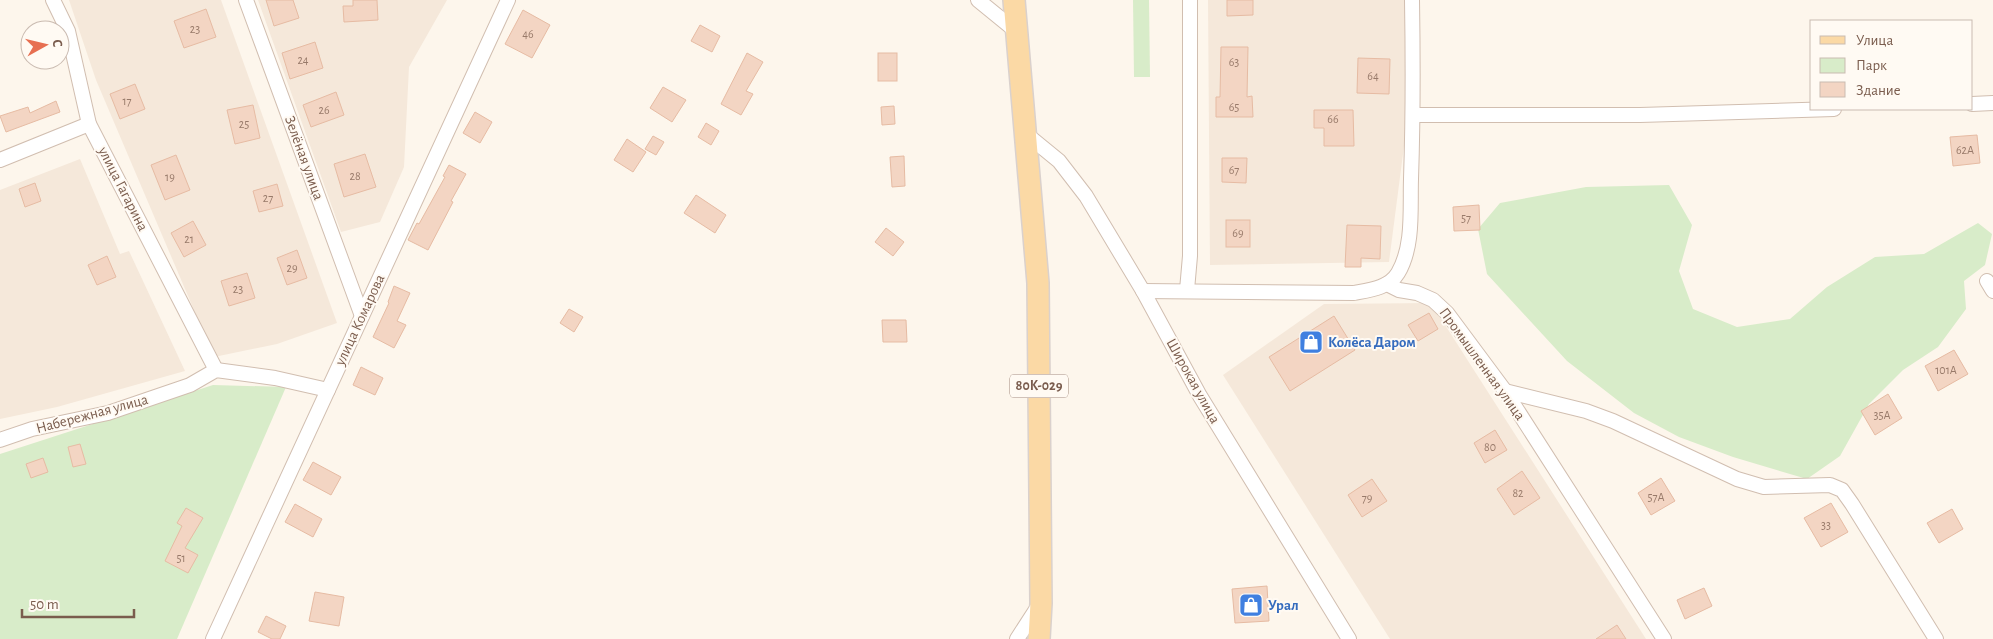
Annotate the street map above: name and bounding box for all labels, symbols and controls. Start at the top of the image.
north arrow [20,20,70,70]
legend [1810,20,1973,110]
house number: 23 [190,23,200,35]
house number: 46 [522,28,534,40]
text: Улица [1856,33,1893,48]
text: С [49,39,64,48]
house number: 24 [297,54,309,66]
house number: 63 [1229,56,1239,68]
text: Парк [1856,58,1887,73]
house number: 64 [1367,70,1379,82]
text: Здание [1856,83,1901,98]
house number: 17 [122,95,132,107]
house number: 65 [1229,101,1239,113]
house number: 26 [318,104,330,116]
house number: 66 [1327,113,1339,125]
street label: Зелёная улица [282,114,326,202]
house number: 25 [239,118,249,130]
street label: улица Гагарина [95,144,151,234]
house number: 62А [1956,144,1974,156]
house number: 67 [1229,164,1239,176]
house number: 28 [349,170,361,182]
house number: 19 [165,171,175,183]
house number: 27 [263,192,273,204]
house number: 57 [1461,212,1471,224]
house number: 69 [1232,227,1244,239]
house number: 21 [184,233,194,245]
house number: 29 [286,262,298,274]
street label: улица Комарова [332,272,388,369]
house number: 23 [233,283,243,295]
street label: Промышленная улица [1436,305,1528,423]
shop icon: Колёса Даром [1298,329,1324,355]
place label: Колёса Даром [1328,335,1416,350]
street label: Широкая улица [1163,336,1223,426]
house number: 101А [1935,364,1957,376]
road number: 80К-029 [1010,374,1068,398]
street label: Набережная улица [34,392,150,436]
house number: 35А [1873,409,1891,421]
house number: 80 [1484,441,1496,453]
house number: 82 [1512,487,1524,499]
house number: 57А [1647,491,1665,503]
house number: 79 [1362,492,1373,504]
house number: 33 [1821,519,1831,531]
house number: 51 [176,552,186,564]
scale bar [22,586,135,618]
shop icon: Урал [1238,592,1264,618]
text: 50 m [30,597,59,612]
place label: Урал [1268,598,1299,613]

